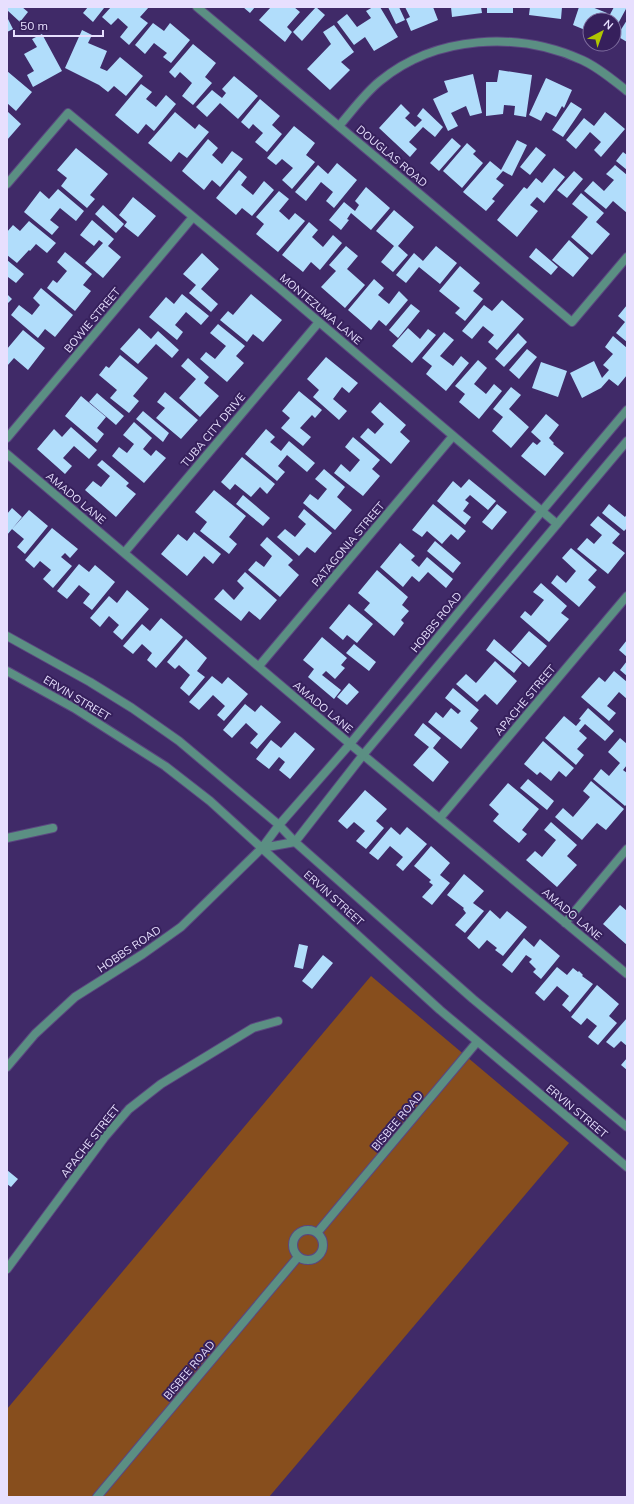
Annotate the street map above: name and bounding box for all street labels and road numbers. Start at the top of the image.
street label: DOUGLAS ROAD [354,122,430,190]
street label: MONTEZUMA LANE [277,271,365,347]
street label: BOWIE STREET [61,284,123,355]
street label: TUBA CITY DRIVE [178,390,248,470]
street label: AMADO LANE [43,469,109,527]
street label: PATAGONIA STREET [308,499,388,589]
street label: HOBBS ROAD [407,589,465,655]
street label: APACHE STREET [491,661,559,738]
street label: ERVIN STREET [41,672,113,724]
street label: AMADO LANE [290,678,356,736]
street label: ERVIN STREET [301,867,367,929]
street label: AMADO LANE [539,885,605,943]
street label: HOBBS ROAD [94,923,164,975]
street label: ERVIN STREET [543,1081,611,1141]
street label: BISBEE ROAD [368,1089,426,1153]
street label: APACHE STREET [57,1102,123,1180]
street label: BISBEE ROAD [160,1338,218,1402]

